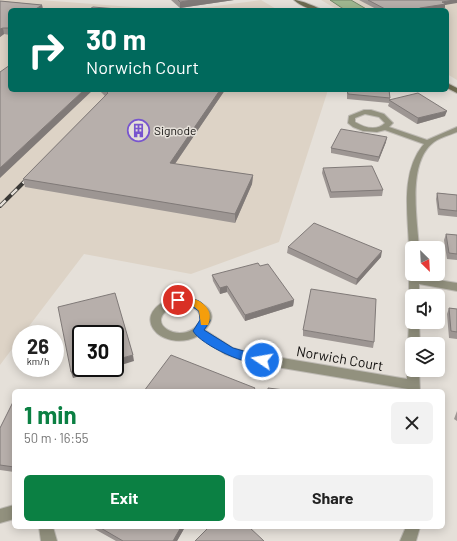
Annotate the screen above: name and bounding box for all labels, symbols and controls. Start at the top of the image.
text: 30 m [86,22,146,56]
icon: right [20,24,72,76]
text: Norwich Court [86,56,199,78]
building icon: Signode [126,117,152,143]
place label: Signode [154,123,196,137]
north arrow [405,241,445,281]
map controls [405,241,445,377]
pin [161,283,195,317]
icon: arrive [167,289,189,311]
button: sound [405,289,445,329]
speed limit sign: 30 [72,325,124,377]
text: 26 [27,334,49,358]
button: layers [405,337,445,377]
position arrow [241,339,283,381]
street label: Norwich Court [295,342,385,374]
text: km/h [27,355,49,367]
text: 1 min [24,400,77,429]
button: close [391,402,433,444]
text: 50 m · 16:55 [24,430,88,446]
button: Exit [24,475,225,521]
button: Share [233,475,433,521]

